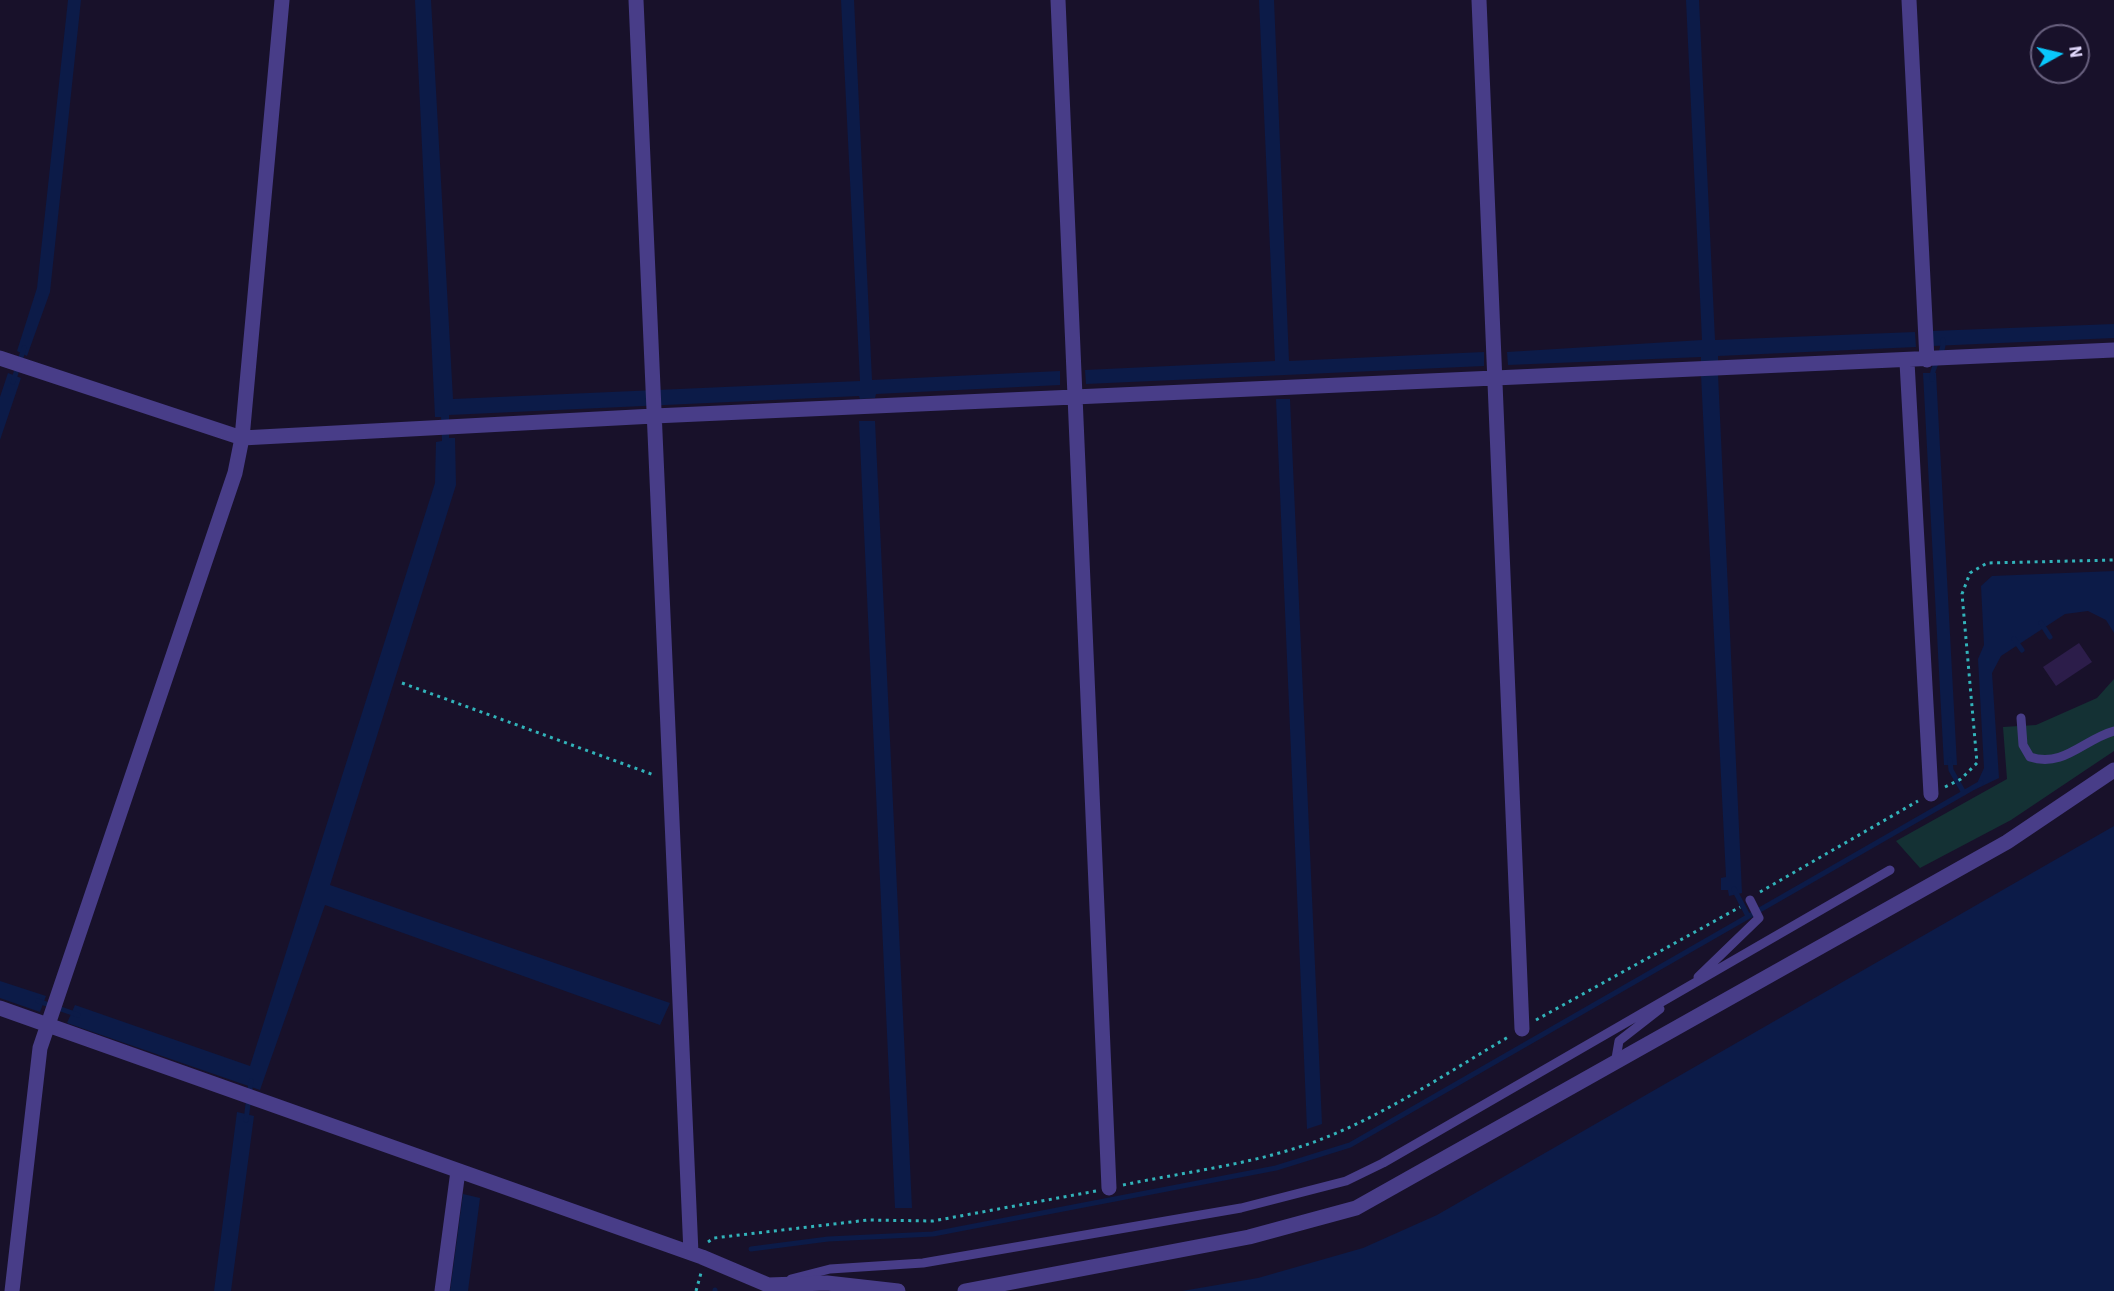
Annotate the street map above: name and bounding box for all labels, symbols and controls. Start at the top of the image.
north arrow [2030,24,2090,84]
text: N [2065,45,2087,59]

